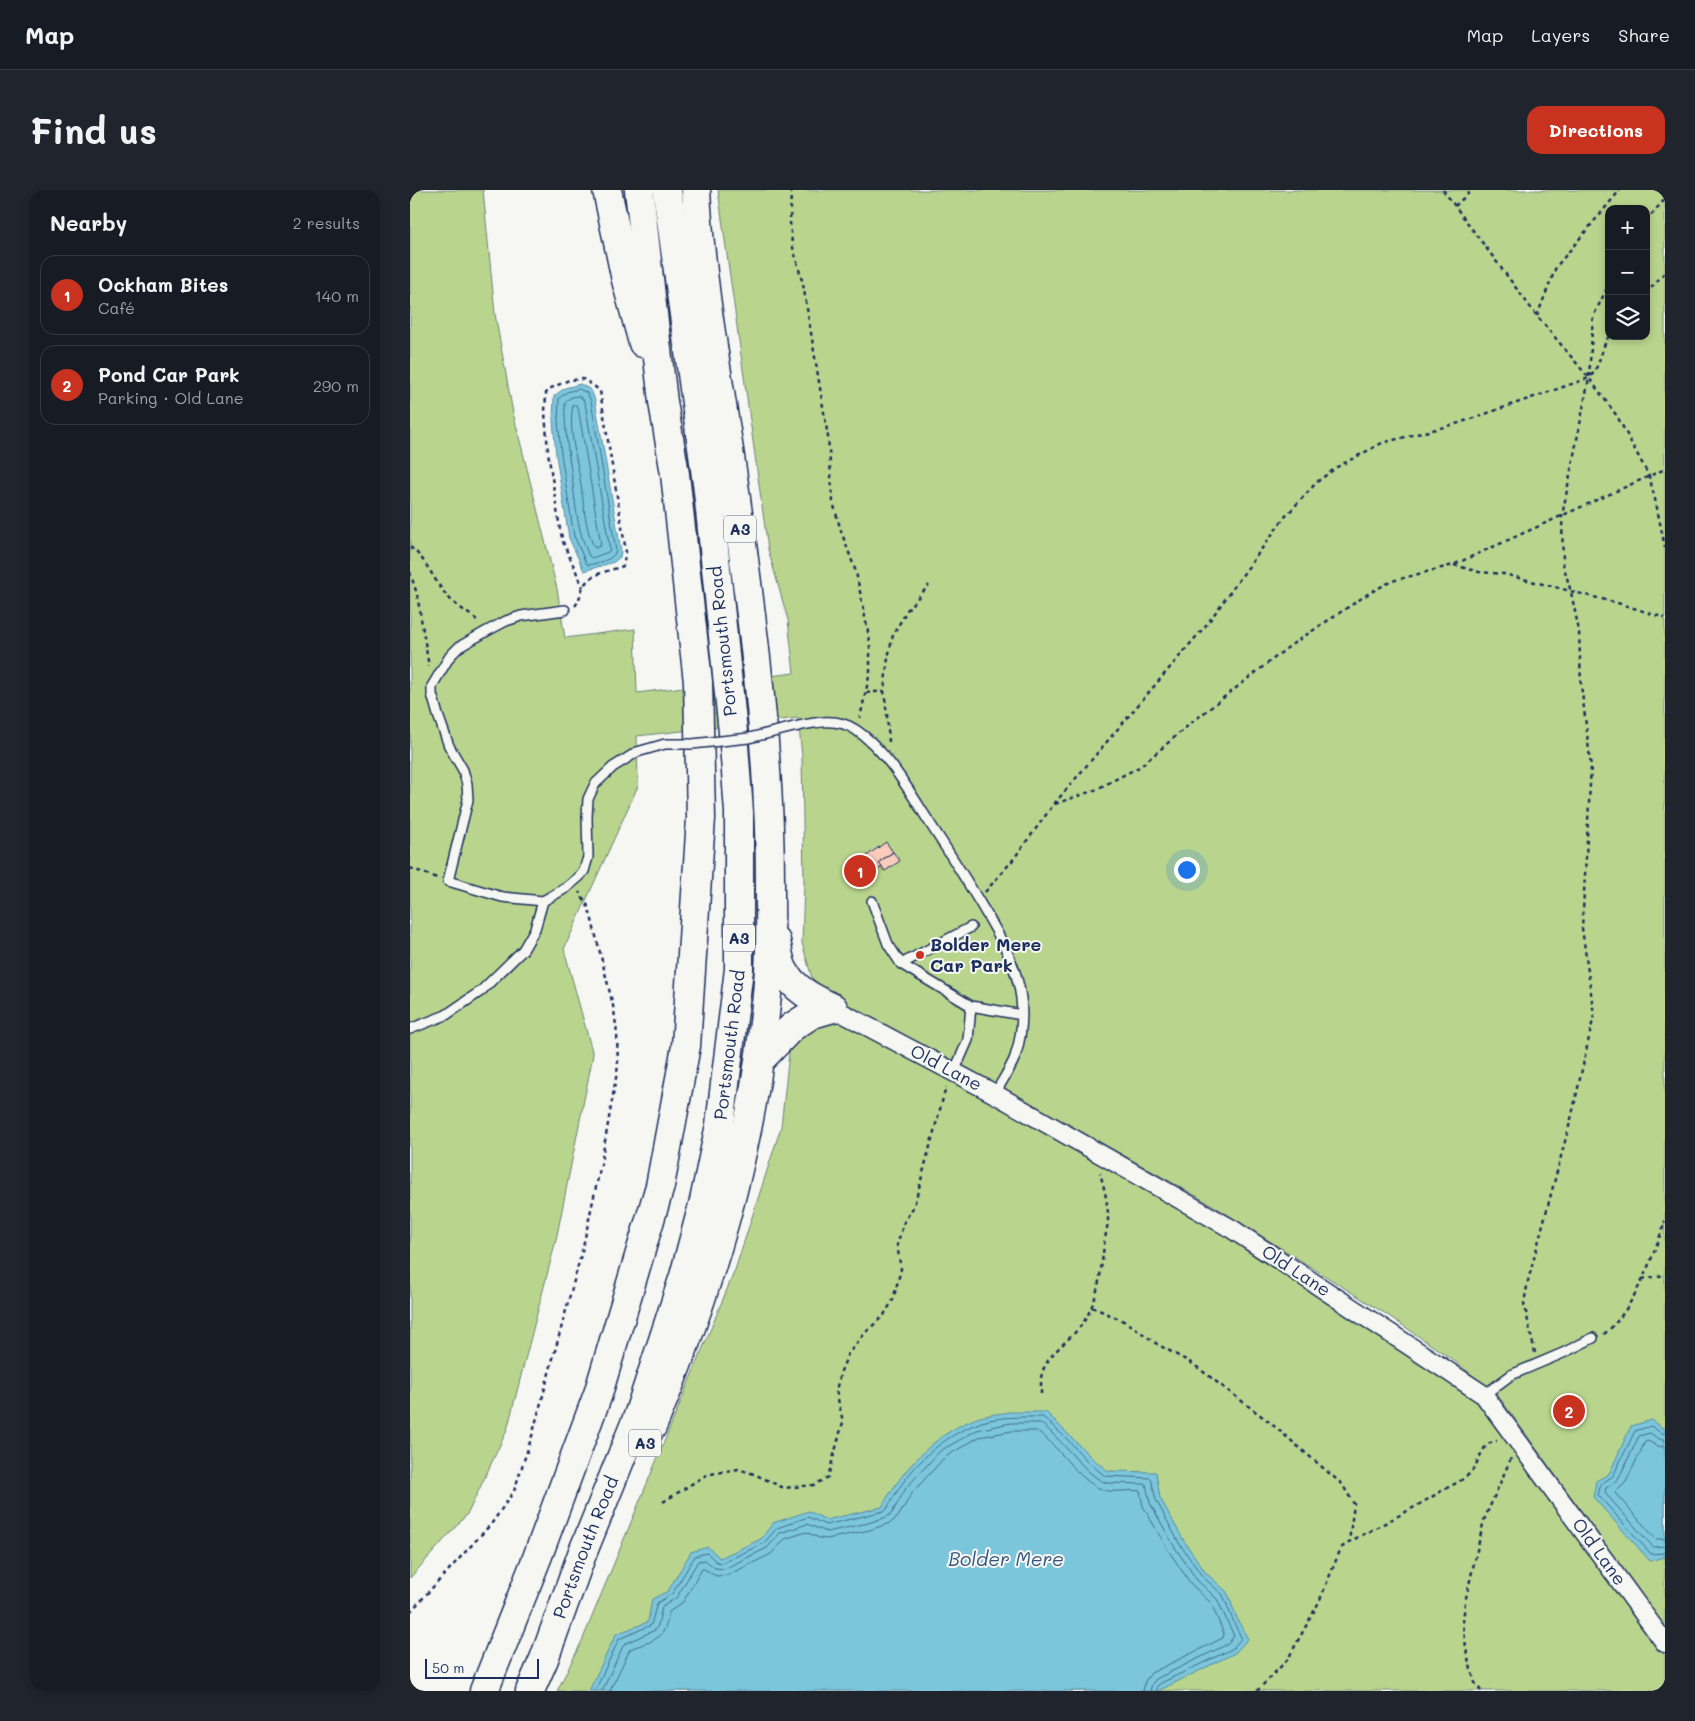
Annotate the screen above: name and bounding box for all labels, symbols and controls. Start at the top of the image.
text: Map [25,19,74,50]
text: Map [1467,23,1503,47]
text: Layers [1531,23,1590,47]
text: Share [1618,23,1670,47]
button: Directions [1527,106,1665,154]
text: Find us [30,107,157,153]
map controls [1605,205,1650,340]
button: + [1605,205,1650,250]
text: Nearby [50,209,127,236]
text: 2 results [293,212,360,233]
button: − [1605,250,1650,295]
text: Ockham Bites [98,272,228,297]
text: 1 [63,285,71,306]
text: 140 m [315,285,359,306]
button: layers [1605,295,1650,340]
text: Café [98,297,135,318]
text: Pond Car Park [98,362,240,387]
text: 2 [63,375,71,396]
text: 290 m [313,375,359,396]
text: Parking · Old Lane [98,387,244,408]
road number: A3 [724,516,756,542]
street label: Portsmouth Road [702,565,742,717]
pin: 1 [844,852,876,890]
your location [1174,857,1200,883]
road number: A3 [723,924,755,951]
place label: Bolder Mere Car Park [930,932,1042,977]
marker: Bolder Mere Car Park [914,949,926,961]
street label: Portsmouth Road [708,968,750,1121]
street label: Old Lane [907,1038,986,1096]
street label: Old Lane [1257,1239,1336,1301]
pin: 2 [1553,1392,1585,1430]
road number: A3 [629,1430,661,1456]
street label: Portsmouth Road [547,1472,623,1622]
street label: Old Lane [1567,1513,1632,1590]
water label: Bolder Mere [948,1546,1064,1571]
scale bar [425,1656,539,1679]
text: 50 m [432,1658,464,1677]

